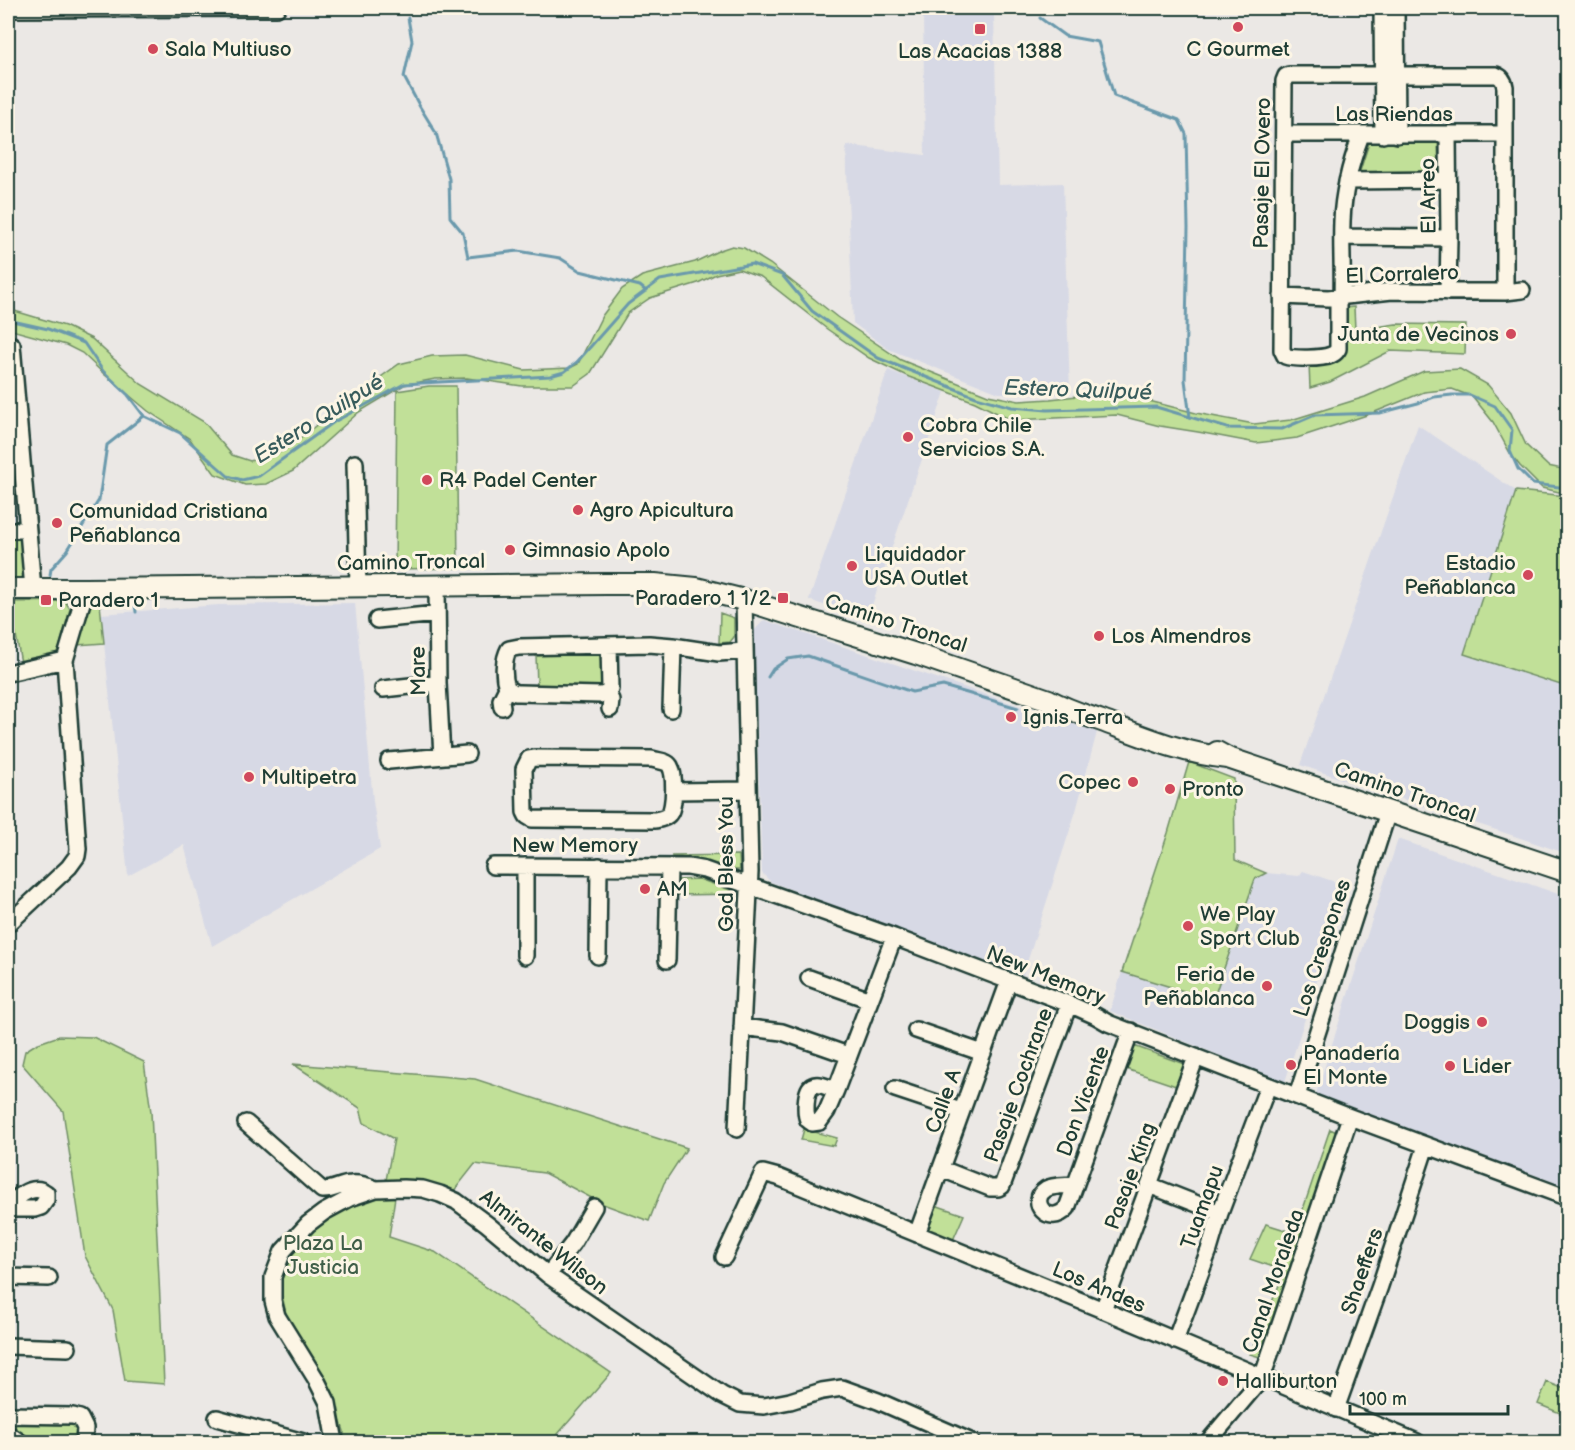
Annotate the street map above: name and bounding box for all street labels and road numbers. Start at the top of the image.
street label: Pasaje El Overo [1249,97,1276,249]
street label: Las Riendas [1335,102,1453,127]
street label: El Arreo [1415,158,1442,234]
street label: El Corralero [1345,260,1459,289]
street label: Camino Troncal [337,549,485,576]
street label: Camino Troncal [822,589,970,658]
street label: Mare [406,646,431,696]
street label: Camino Troncal [1331,757,1479,828]
street label: God Bless You [714,796,739,932]
street label: New Memory [512,833,639,858]
street label: Los Crespones [1288,876,1356,1020]
street label: New Memory [983,940,1109,1011]
street label: Pasaje Cochrane [979,1004,1058,1166]
street label: Don Vicente [1052,1043,1115,1160]
street label: Calle A [920,1065,967,1137]
street label: Pasaje King [1100,1119,1161,1233]
street label: Tuamapu [1176,1162,1229,1253]
street label: Almirante Wilson [475,1185,613,1300]
street label: Canal Moraleda [1237,1206,1310,1357]
street label: Shaeffers [1336,1225,1389,1318]
street label: Los Andes [1048,1257,1149,1318]

